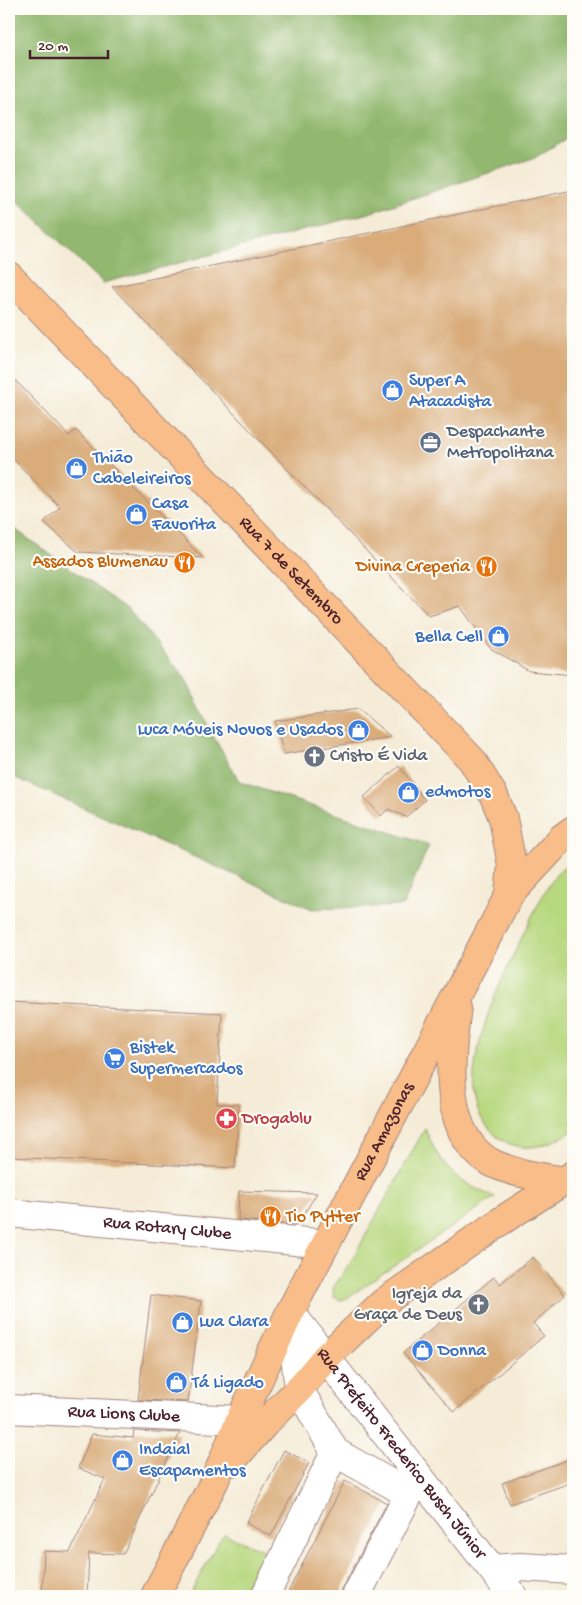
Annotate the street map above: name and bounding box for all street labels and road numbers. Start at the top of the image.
street label: Rua 7 de Setembro [234,512,348,629]
street label: Rua Amazonas [350,1078,420,1185]
street label: Rua Rotary Clube [102,1212,233,1245]
street label: Rua Prefeito Frederico Busch Júnior [312,1344,492,1565]
street label: Rua Lions Clube [67,1401,181,1428]

